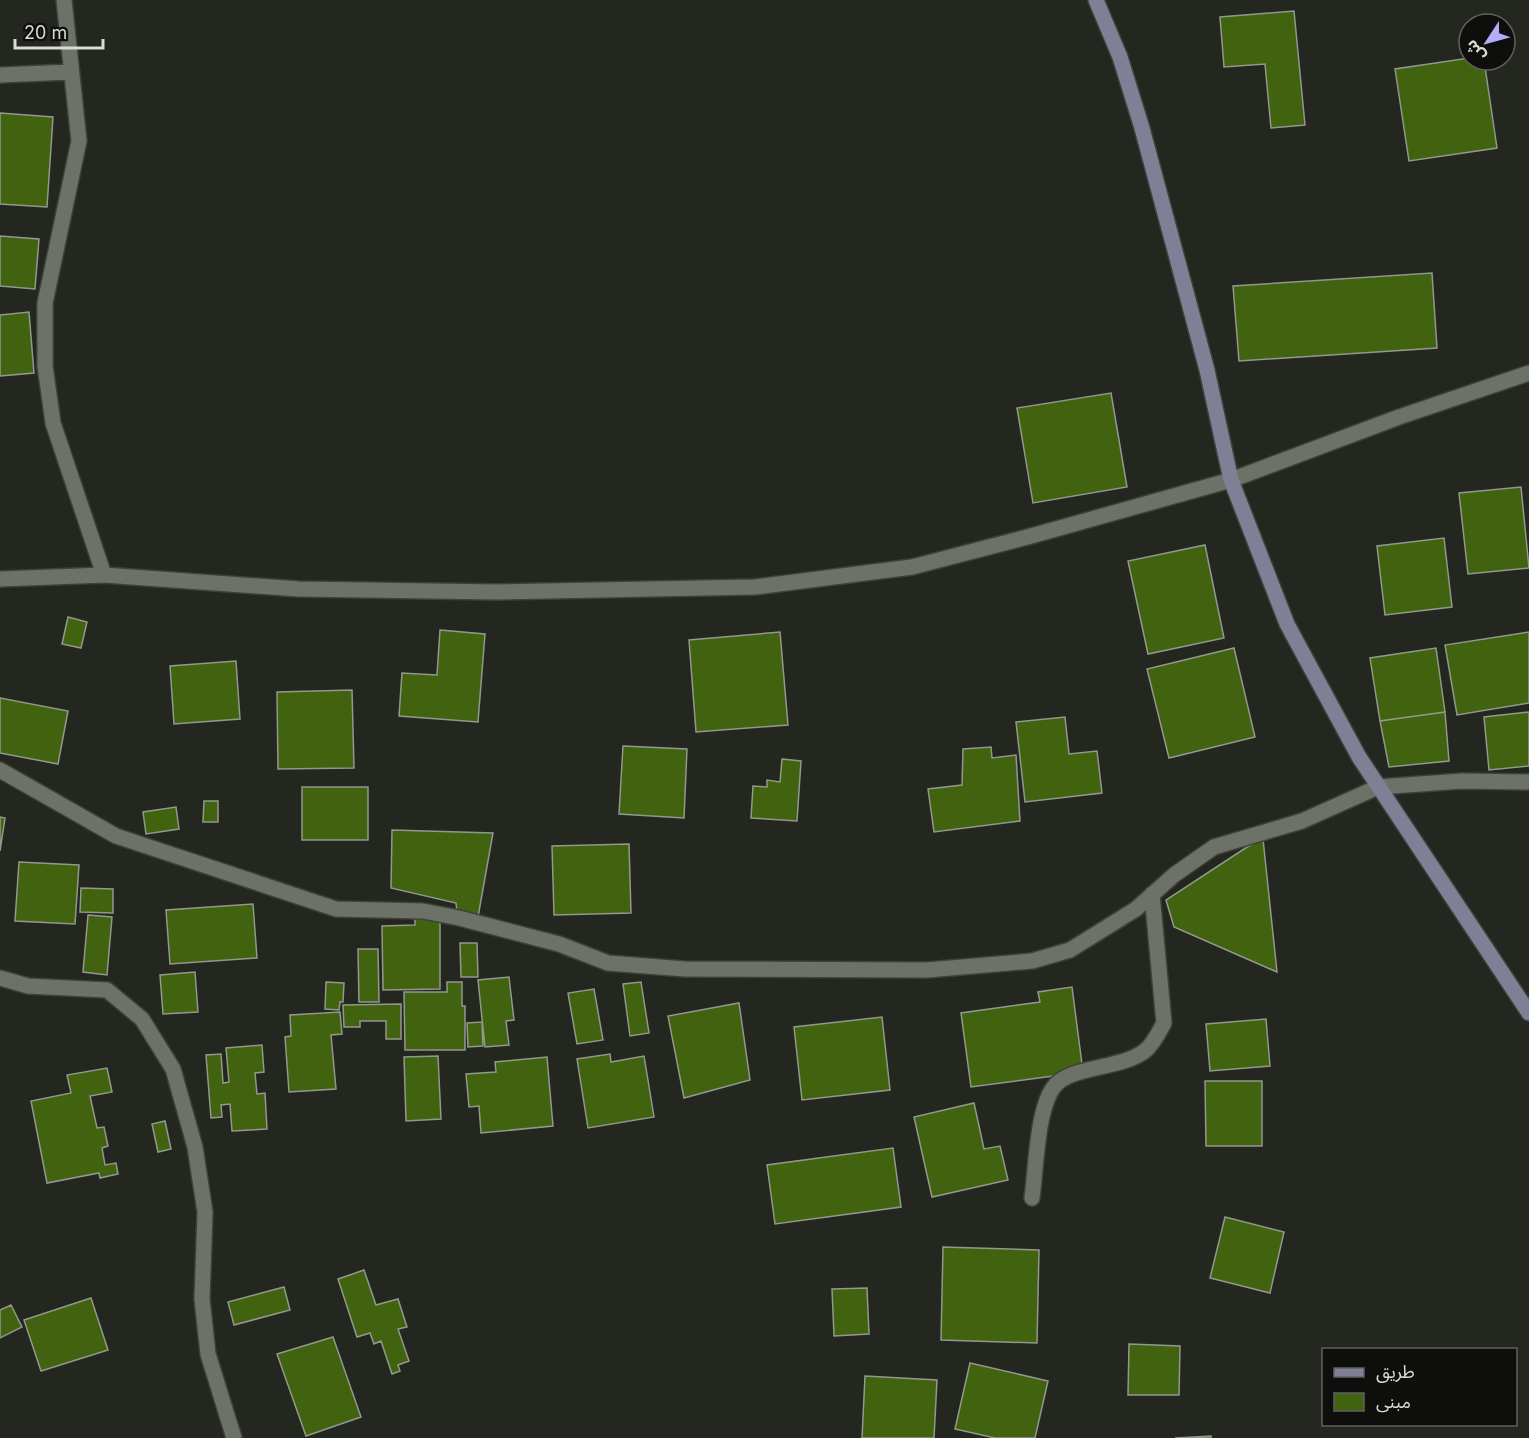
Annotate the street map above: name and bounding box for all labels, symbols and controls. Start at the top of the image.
scale bar [15,12,104,50]
north arrow [1457,12,1517,72]
text: 20 m [24,22,67,43]
text: ش [1460,36,1489,66]
legend [1322,1348,1517,1426]
text: طريق [1376,1361,1415,1383]
text: مبنى [1376,1391,1411,1413]

